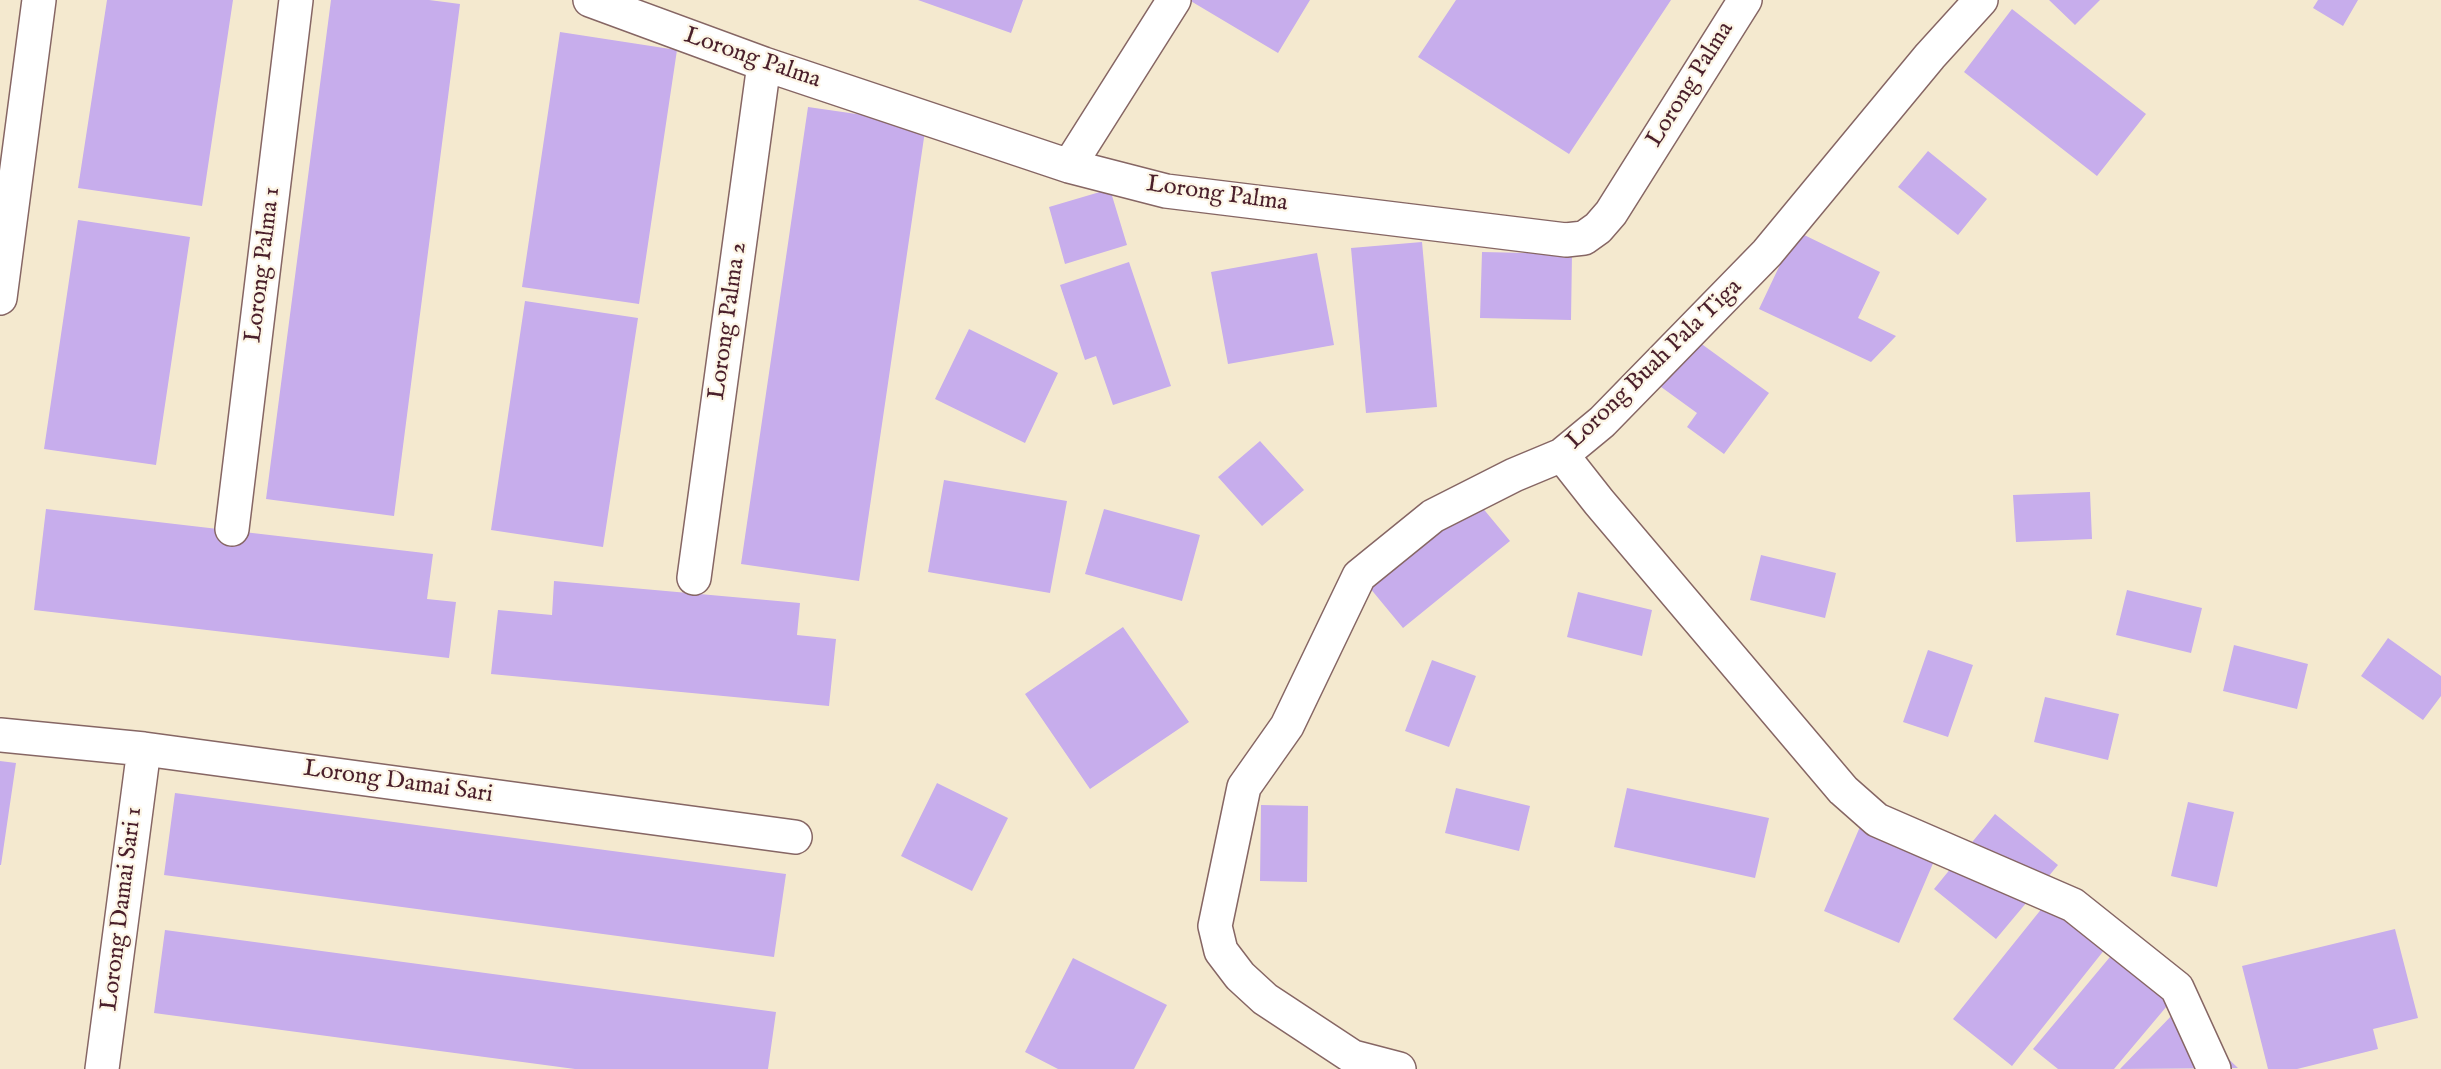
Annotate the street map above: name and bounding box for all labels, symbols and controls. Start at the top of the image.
street label: Lorong Palma [1641,17,1741,153]
street label: Lorong Palma [680,22,824,96]
street label: Lorong Palma [1144,171,1290,219]
street label: Lorong Palma 1 [240,186,288,344]
street label: Lorong Palma 2 [704,240,754,402]
street label: Lorong Buah Pala Tiga [1561,274,1749,456]
street label: Lorong Damai Sari [301,755,495,811]
street label: Lorong Damai Sari 1 [96,805,150,1013]

